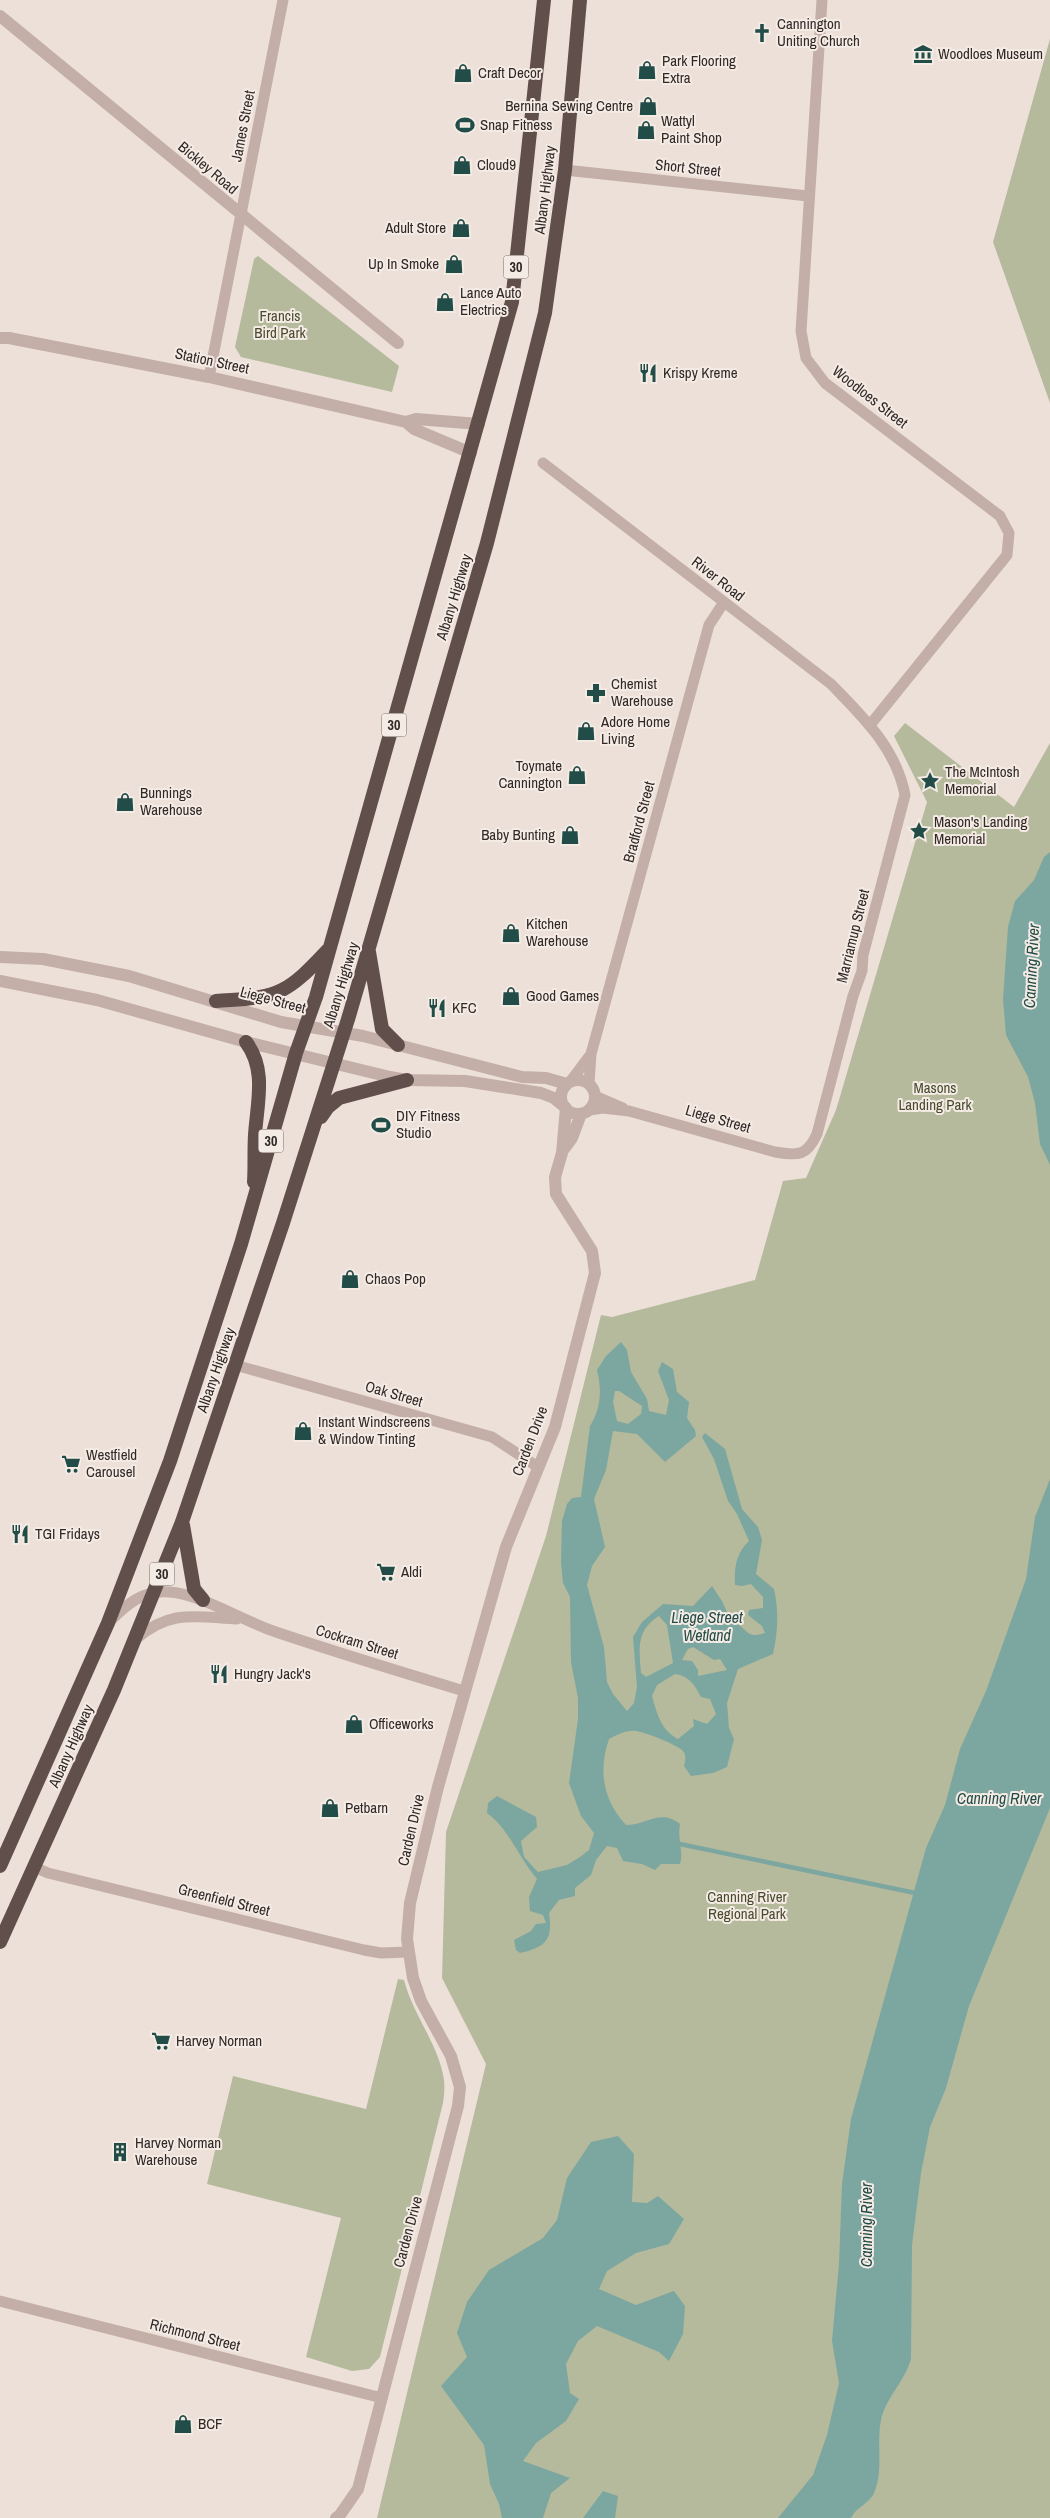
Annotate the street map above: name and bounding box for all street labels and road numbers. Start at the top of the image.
street label: James Street [225,88,260,163]
street label: Bickley Road [174,136,243,199]
street label: Albany Highway [529,144,560,236]
street label: Short Street [654,154,722,181]
road number: 30 [504,256,528,278]
street label: Station Street [173,342,252,379]
street label: Woodloes Street [828,360,913,433]
street label: Albany Highway [430,550,477,643]
street label: River Road [687,551,749,606]
road number: 30 [382,714,406,736]
street label: Bradford Street [618,778,660,865]
street label: Marriamup Street [831,886,874,985]
street label: Albany Highway [317,938,364,1031]
street label: Liege Street [238,981,309,1018]
street label: Liege Street [683,1099,754,1138]
road number: 30 [258,1130,284,1152]
street label: Albany Highway [191,1324,240,1416]
street label: Oak Street [363,1375,426,1412]
street label: Carden Drive [507,1403,552,1479]
road number: 30 [150,1562,174,1586]
street label: Cockram Street [313,1619,402,1664]
street label: Albany Highway [42,1700,99,1792]
street label: Carden Drive [392,1792,429,1868]
street label: Greenfield Street [176,1878,273,1921]
street label: Carden Drive [388,2194,427,2270]
street label: Richmond Street [148,2313,243,2356]

